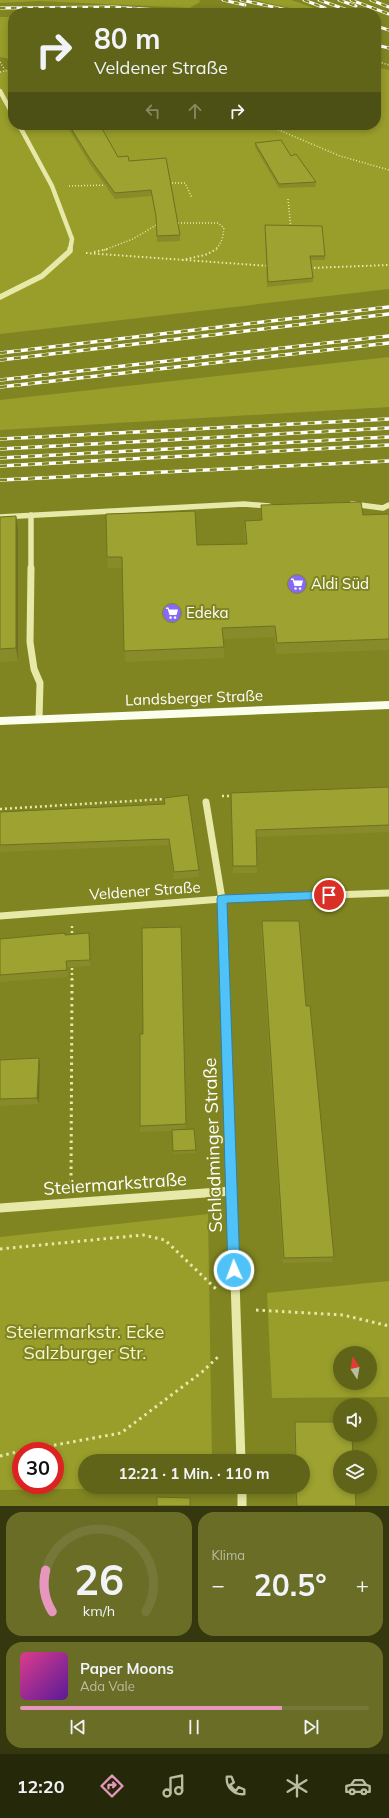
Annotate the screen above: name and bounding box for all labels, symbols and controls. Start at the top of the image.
text: 80 m [94,21,160,56]
icon: right [28,24,80,76]
text: Veldener Straße [94,56,228,79]
icon: left [142,100,164,122]
icon: ahead [184,100,206,122]
icon: right [226,100,248,122]
supermarket icon: Aldi Süd [286,573,308,595]
place label: Aldi Süd [311,574,369,593]
supermarket icon: Edeka [161,602,183,624]
place label: Edeka [186,603,229,622]
street label: Landsberger Straße [125,686,263,709]
street label: Veldener Straße [89,877,201,904]
pin [312,878,346,912]
icon: arrive [318,884,340,906]
street label: Schladminger Straße [198,1057,227,1233]
street label: Steiermarkstraße [43,1167,187,1200]
position arrow [213,1249,255,1291]
park label: Steiermarkstr. Ecke Salzburger Str. [6,1320,164,1364]
north arrow [333,1346,377,1390]
map controls [333,1346,377,1494]
button: sound [333,1398,377,1442]
speed limit sign: 30 [12,1442,64,1494]
button: layers [333,1450,377,1494]
text: 12:21 · 1 Min. · 110 m [118,1464,270,1483]
text: Klima [212,1547,245,1563]
text: 26 [74,1553,124,1605]
text: 20.5° [254,1566,327,1604]
text: − [212,1571,225,1599]
text: + [356,1571,369,1599]
text: km/h [83,1602,115,1620]
text: Paper Moons [80,1659,174,1678]
text: Ada Vale [80,1678,135,1694]
icon: previous [67,1716,89,1738]
icon: pause [183,1716,205,1738]
icon: next [300,1716,322,1738]
icon: directions [98,1772,126,1800]
icon: music [160,1772,188,1800]
icon: phone [221,1772,249,1800]
icon: climate [283,1772,311,1800]
icon: car [344,1772,372,1800]
text: 12:20 [17,1775,64,1798]

